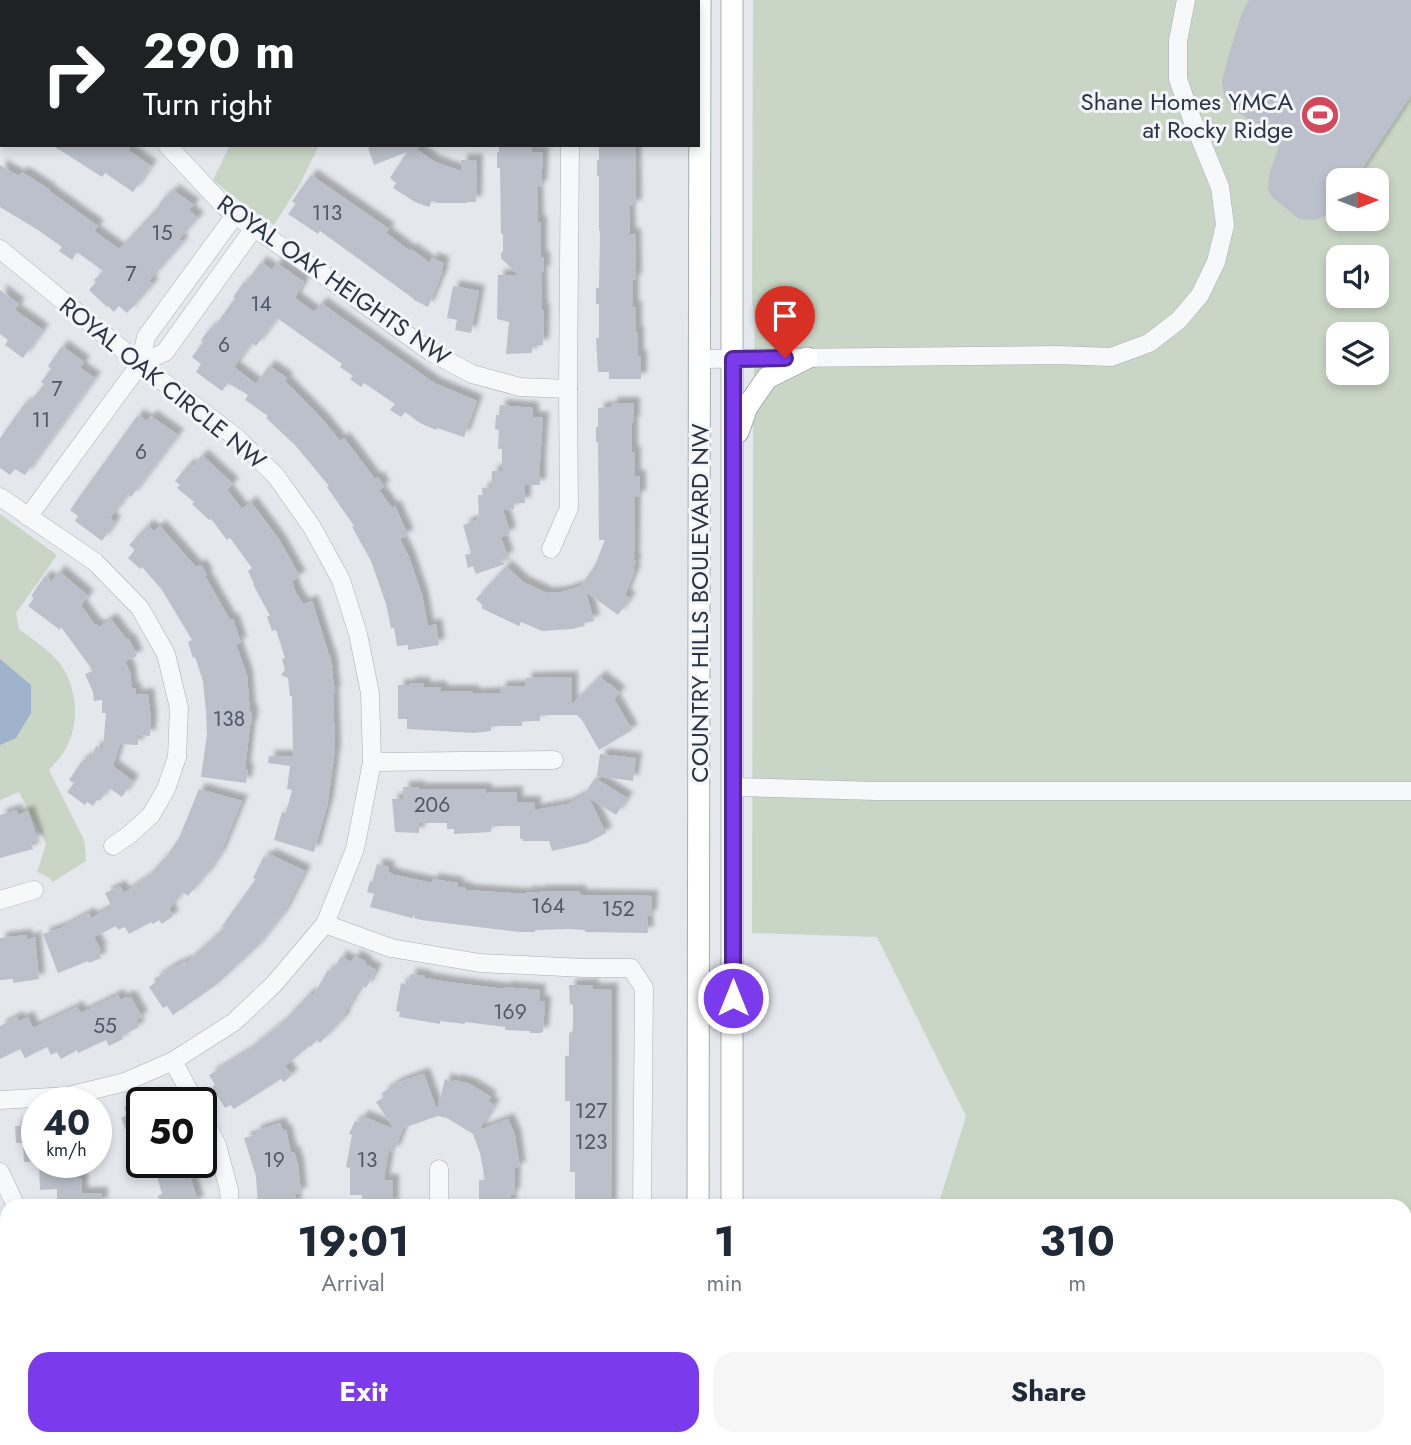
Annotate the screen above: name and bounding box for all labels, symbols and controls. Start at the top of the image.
text: 290 m [143,16,295,86]
icon: right [28,28,119,119]
text: Turn right [143,81,272,127]
place label: Shane Homes YMCA at Rocky Ridge [1081,84,1293,147]
sports icon: Shane Homes YMCA at Rocky Ridge [1299,94,1341,136]
north arrow [1326,168,1390,231]
map controls [1326,168,1389,385]
street label: ROYAL OAK HEIGHTS NW [210,186,458,374]
house number: 113 [312,198,342,228]
house number: 15 [151,218,173,248]
button: sound [1326,245,1389,308]
house number: 7 [125,259,137,289]
pin [755,286,815,358]
street label: ROYAL OAK CIRCLE NW [52,288,274,478]
house number: 14 [250,289,272,319]
icon: arrive [766,297,804,335]
button: layers [1326,322,1389,385]
house number: 6 [218,330,230,360]
house number: 7 [51,374,63,404]
house number: 11 [32,405,50,435]
street label: COUNTRY HILLS BOULEVARD NW [682,423,717,783]
house number: 6 [135,437,147,467]
house number: 138 [213,704,245,734]
house number: 206 [414,790,450,820]
house number: 164 [531,891,565,921]
house number: 152 [601,894,635,924]
position arrow [696,961,770,1035]
house number: 169 [493,997,527,1027]
house number: 55 [93,1011,117,1041]
speed limit sign: 50 [126,1087,217,1178]
house number: 127 [575,1096,607,1126]
text: 40 [43,1098,90,1148]
house number: 123 [575,1127,607,1157]
text: km/h [46,1137,87,1163]
house number: 19 [263,1145,285,1175]
house number: 13 [357,1145,377,1175]
text: 19:01 [297,1211,409,1272]
text: 1 [714,1211,735,1272]
text: 310 [1040,1211,1115,1272]
text: Arrival [322,1266,385,1300]
text: min [706,1266,742,1300]
text: m [1068,1266,1086,1300]
button: Exit [28,1352,699,1432]
button: Share [713,1352,1384,1432]

